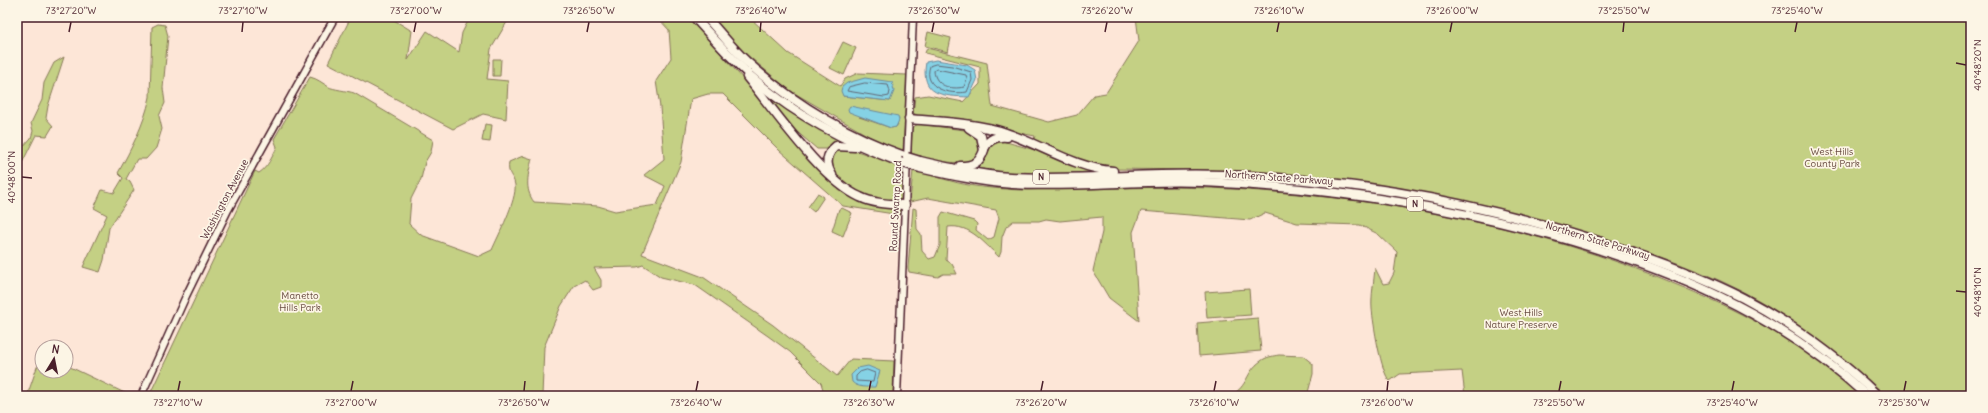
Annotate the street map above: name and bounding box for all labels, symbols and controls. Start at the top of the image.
text: 73°27'20"W [46,4,96,17]
text: 73°27'10"W [218,4,268,17]
text: 73°27'00"W [390,4,442,17]
text: 73°26'50"W [563,4,615,17]
text: 73°26'40"W [735,4,787,17]
text: 73°26'30"W [908,4,960,17]
text: 73°26'20"W [1081,4,1133,17]
text: 73°26'10"W [1254,4,1304,17]
text: 73°26'00"W [1426,4,1478,17]
text: 73°25'50"W [1598,4,1650,17]
text: 73°25'40"W [1771,4,1823,17]
text: 40°48'20"N [1971,39,1984,91]
park label: West Hills County Park [1804,145,1860,170]
text: 40°48'00"N [5,151,18,203]
street label: Washington Avenue [198,157,251,242]
street label: Round Swamp Road [887,160,904,252]
street label: Northern State Parkway [1224,167,1334,188]
road number: N [1033,170,1049,184]
road number: N [1407,197,1423,211]
street label: Northern State Parkway [1544,218,1652,263]
text: 40°48'10"N [1971,267,1984,317]
park label: Manetto Hills Park [279,289,321,314]
park label: West Hills Nature Preserve [1485,306,1557,331]
north arrow [34,339,74,379]
text: N [51,342,61,357]
text: 73°27'10"W [153,396,203,409]
text: 73°27'00"W [325,396,377,409]
text: 73°26'50"W [498,396,550,409]
text: 73°26'40"W [670,396,722,409]
text: 73°26'30"W [843,396,895,409]
text: 73°26'20"W [1015,396,1067,409]
text: 73°26'10"W [1189,396,1239,409]
text: 73°26'00"W [1361,396,1413,409]
text: 73°25'50"W [1533,396,1585,409]
text: 73°25'40"W [1706,396,1758,409]
text: 73°25'30"W [1878,396,1930,409]

